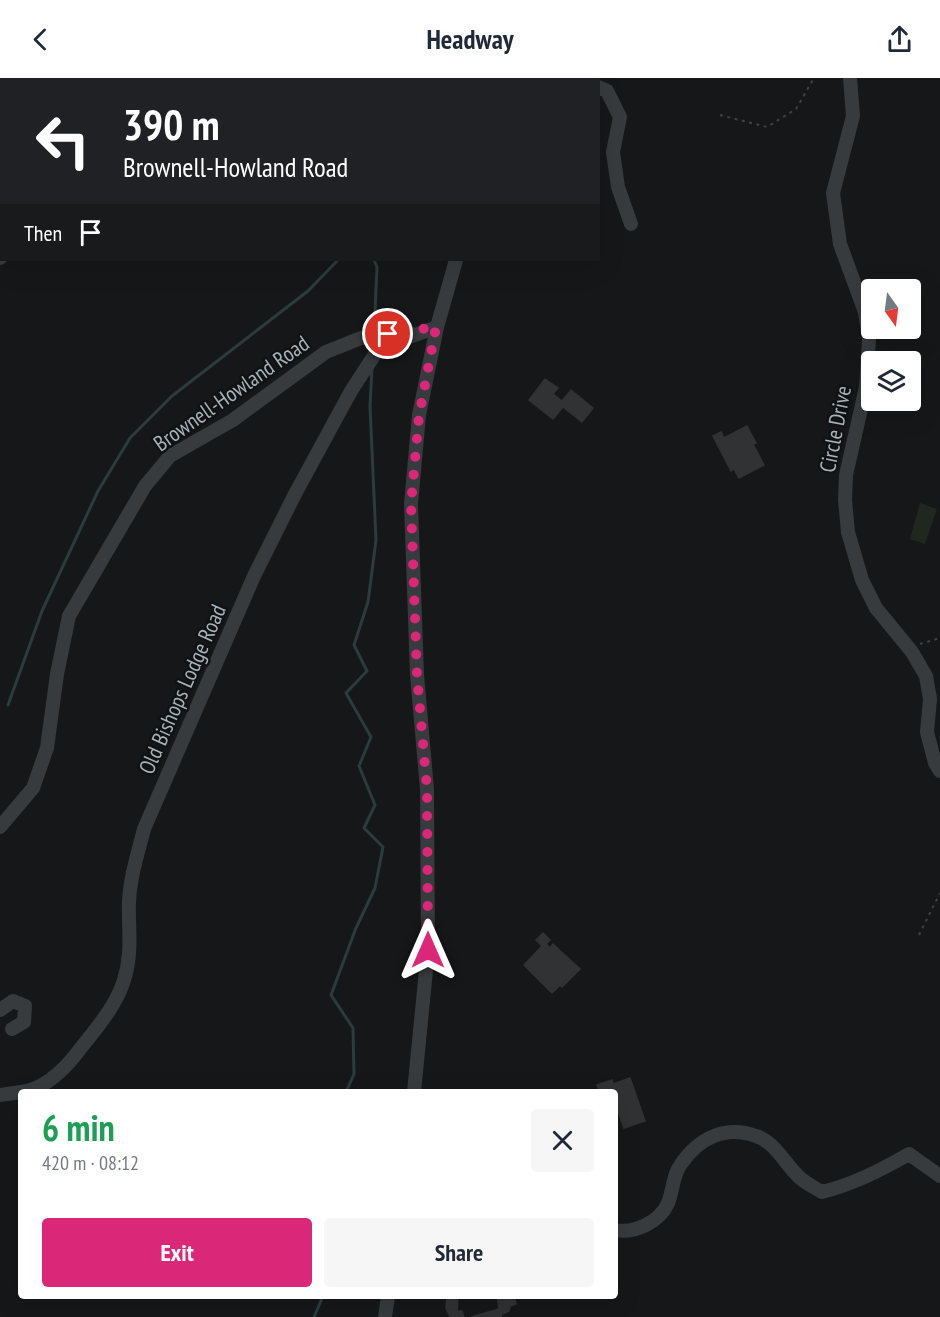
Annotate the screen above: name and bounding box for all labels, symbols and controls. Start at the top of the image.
text: Headway [426,22,514,56]
icon: back [24,23,57,56]
icon: share [883,23,916,56]
text: 390 m [123,97,220,152]
icon: left [24,102,102,180]
text: Brownell-Howland Road [123,150,348,184]
icon: arrive [74,216,107,249]
text: Then [24,219,62,247]
north arrow [861,279,921,339]
map controls [861,279,921,411]
pin [362,308,413,359]
icon: arrive [371,317,404,350]
street label: Brownell-Howland Road [148,329,314,457]
button: layers [861,351,921,411]
street label: Circle Drive [813,383,857,475]
street label: Old Bishops Lodge Road [132,600,232,778]
position arrow [396,918,460,982]
text: 6 min [42,1104,115,1151]
button: close [531,1109,594,1172]
text: 420 m · 08:12 [42,1150,139,1176]
button: Exit [42,1218,312,1287]
button: Share [324,1218,594,1287]

